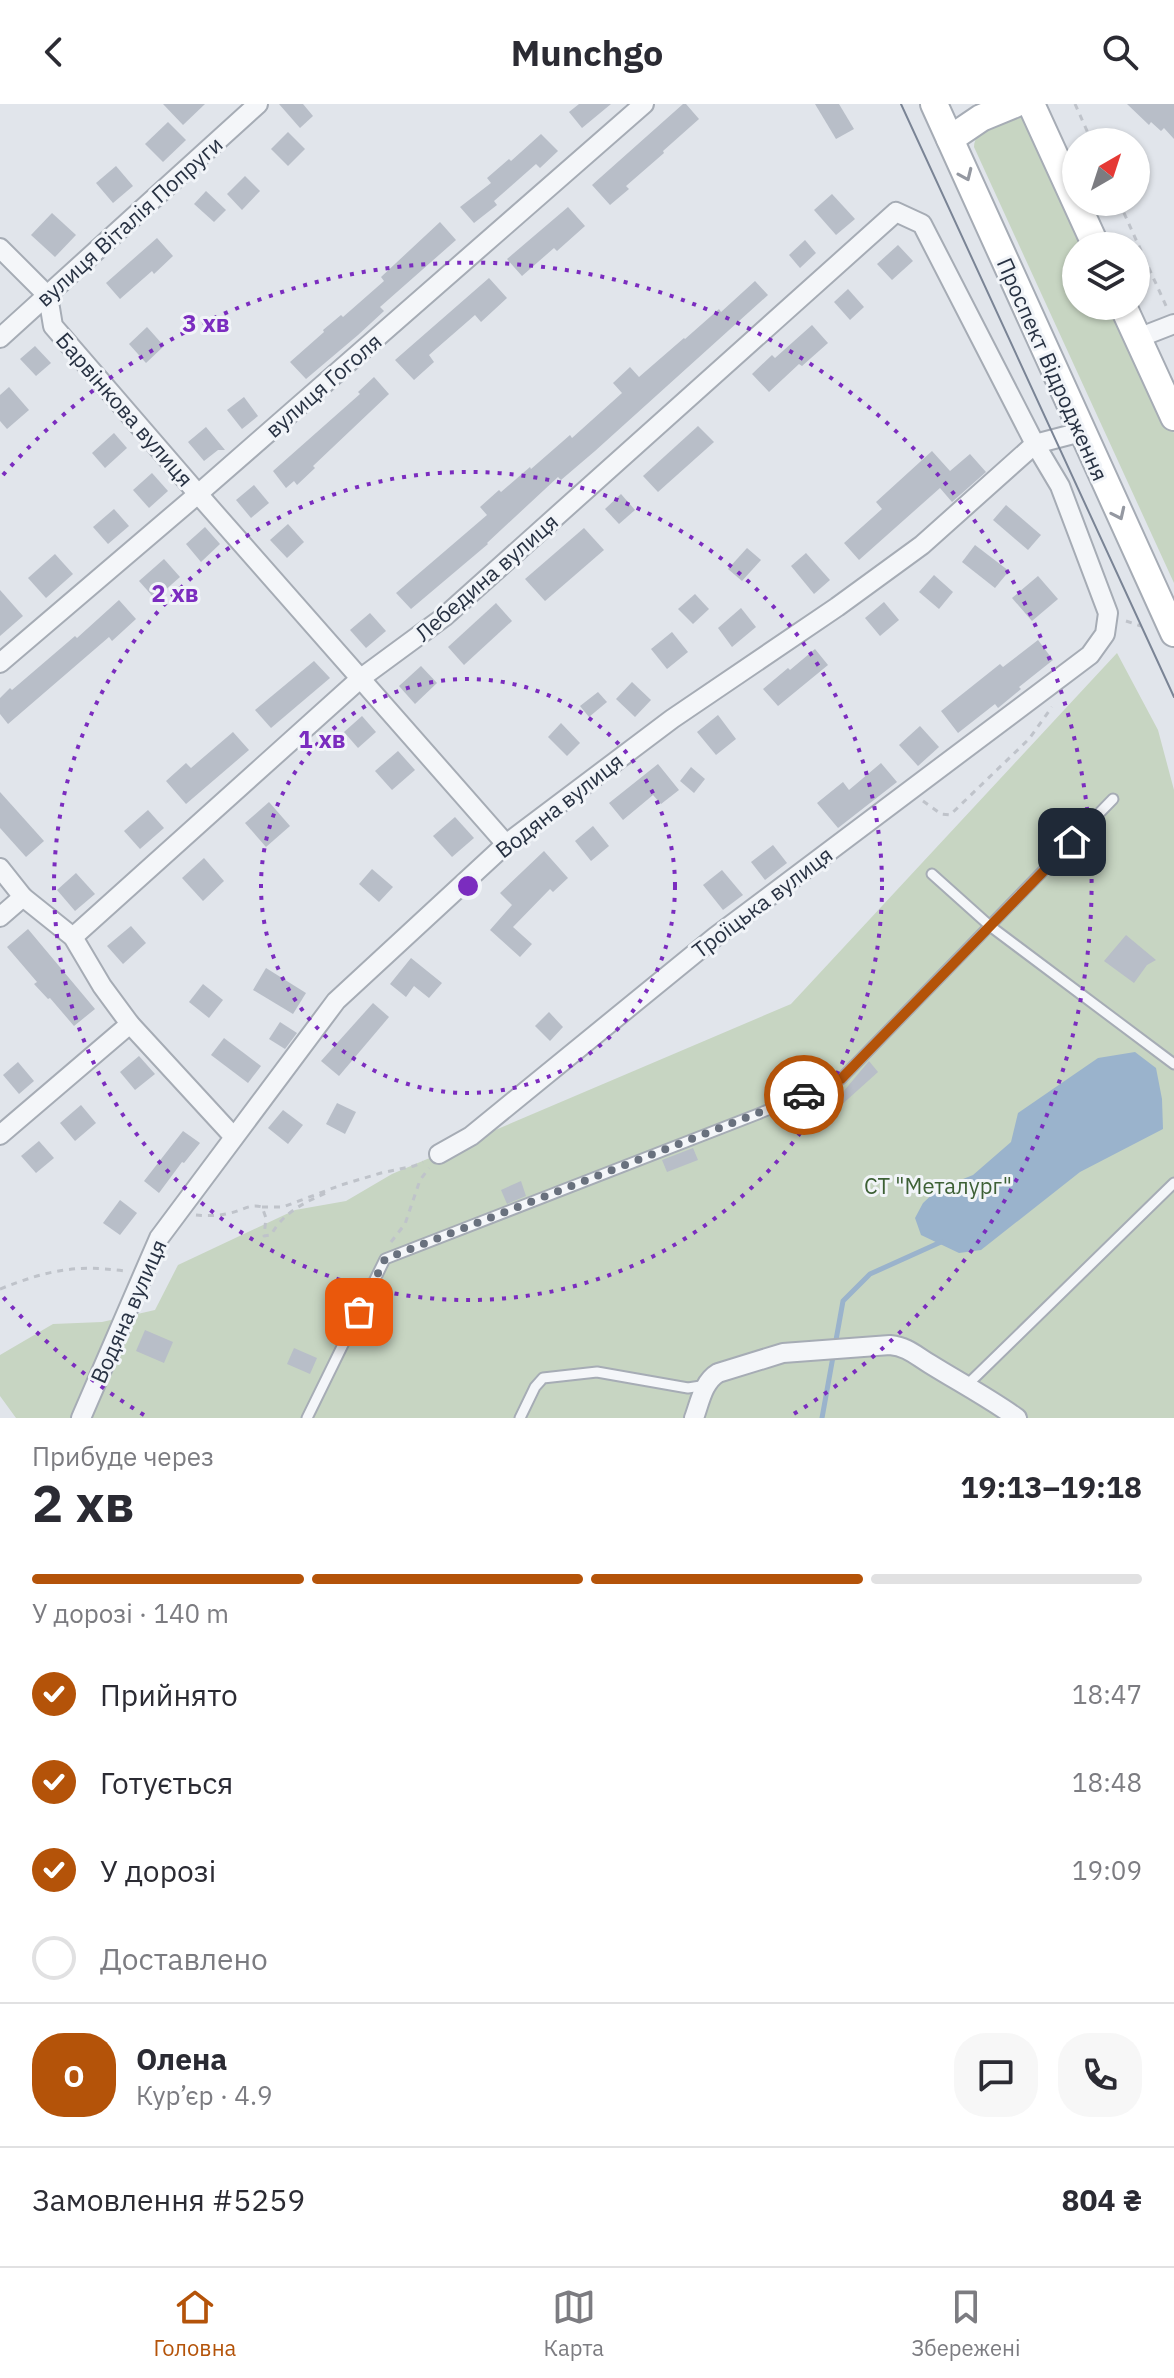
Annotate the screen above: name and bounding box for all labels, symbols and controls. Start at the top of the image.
text: Munchgo [511,29,663,76]
icon: back [32,30,76,74]
icon: search [1098,30,1142,74]
north arrow [1062,128,1150,216]
map controls [1062,128,1150,320]
street label: вулиця Віталія Попруги [30,129,228,313]
one-way arrow [956,167,972,181]
button: layers [1062,232,1150,320]
street label: Проспект Відродження [991,253,1115,485]
text: 3 хв [182,307,230,339]
street label: Барвінкова вулиця [50,326,200,492]
street label: вулиця Гоголя [259,327,387,443]
one-way arrow [1109,506,1125,520]
street label: Лебедина вулиця [408,507,564,647]
text: 2 хв [151,577,199,609]
text: 1 хв [298,723,346,755]
street label: Водяна вулиця [489,746,629,864]
pin [1038,808,1106,876]
icon: home [1050,820,1094,864]
street label: Троїцька вулиця [686,840,838,964]
centre of rings [454,872,482,900]
courier [764,1055,844,1135]
icon: car [782,1073,826,1117]
park label: СТ "Металург" [864,1171,1012,1200]
street label: Водяна вулиця [83,1235,173,1387]
pin [325,1278,393,1346]
icon: bag [337,1290,381,1334]
text: Прибуде через [32,1439,214,1473]
text: 19:13–19:18 [961,1467,1142,1506]
text: 2 хв [32,1469,135,1536]
text: У дорозі · 140 m [32,1596,229,1630]
icon: check [32,1672,76,1716]
text: Прийнято [100,1675,238,1714]
text: 18:47 [1072,1677,1142,1711]
icon: check [32,1760,76,1804]
text: Готується [100,1763,233,1802]
text: 18:48 [1072,1765,1142,1799]
icon: check [32,1848,76,1892]
text: У дорозі [100,1851,216,1890]
text: 19:09 [1072,1853,1142,1887]
text: Доставлено [100,1939,268,1978]
button: chat [954,2033,1038,2117]
button: phone [1058,2033,1142,2117]
text: Олена [136,2039,227,2078]
text: О [63,2056,85,2095]
text: Кур’єр · 4.9 [136,2078,273,2112]
text: Замовлення #5259 [32,2180,305,2219]
text: 804 ₴ [1062,2180,1142,2219]
tab: Головна [154,2285,236,2362]
tab: Карта [544,2285,604,2362]
tab: Збережені [911,2285,1020,2362]

